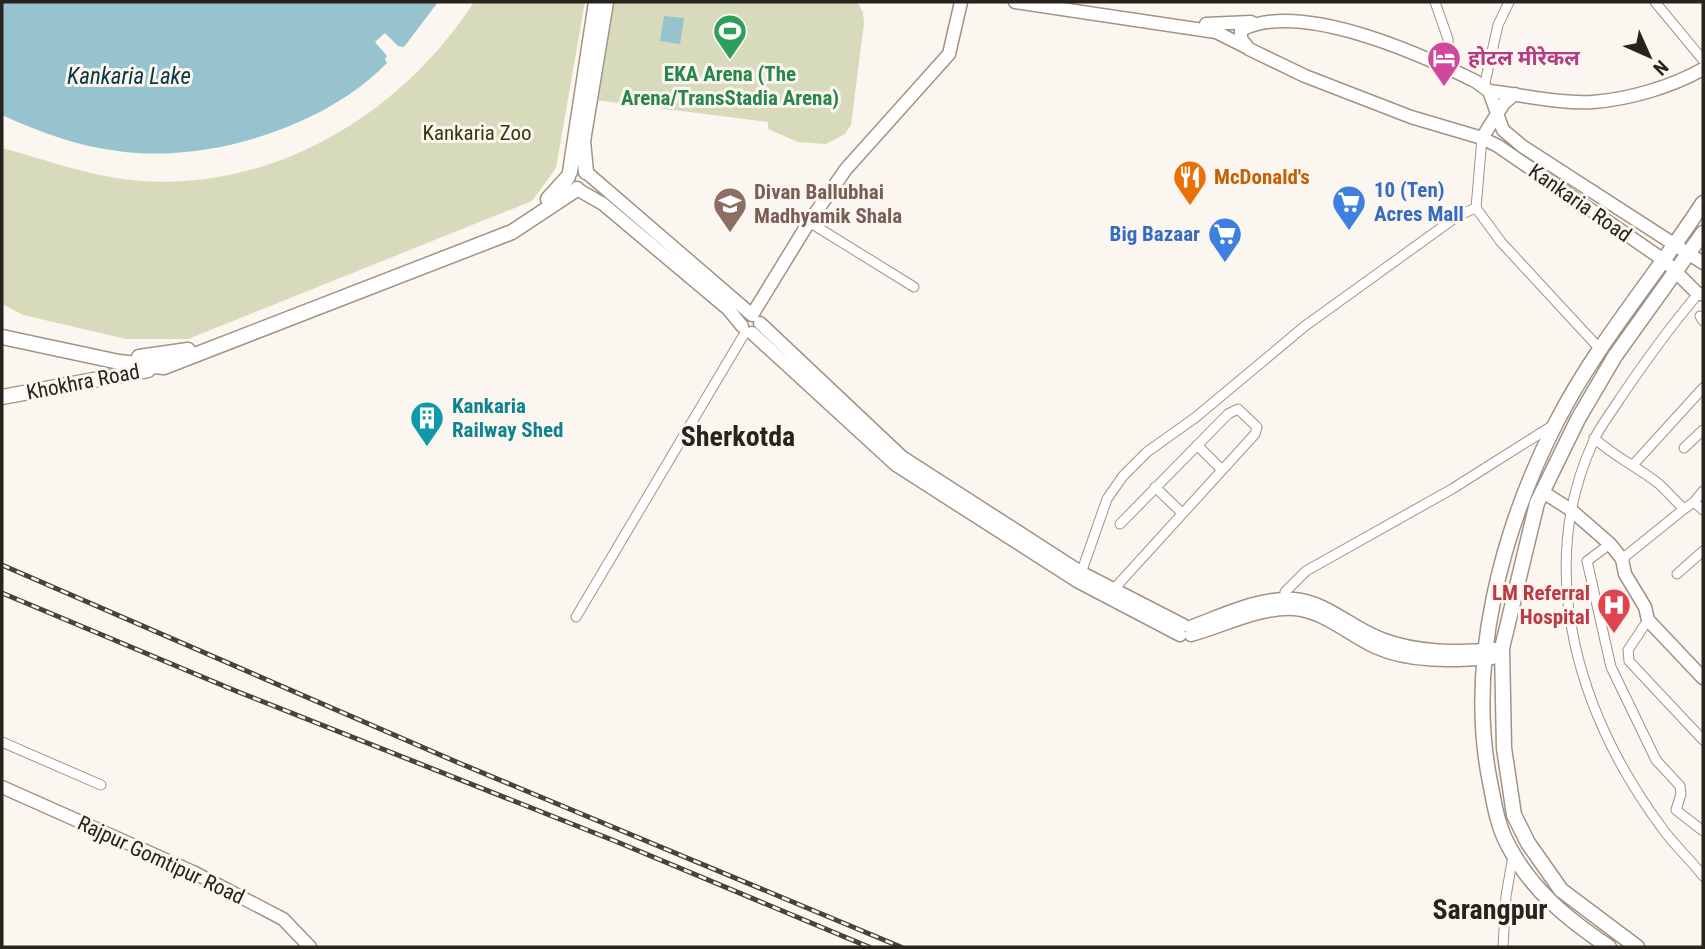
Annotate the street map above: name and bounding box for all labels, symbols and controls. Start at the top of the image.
sports icon: EKA Arena (The Arena/TransStadia Arena) [711,12,749,61]
north arrow [1614,21,1684,91]
hotel icon: होटल मीरेकल [1425,39,1463,88]
place label: होटल मीरेकल [1468,46,1580,70]
text: N [1648,55,1673,80]
place label: EKA Arena (The Arena/TransStadia Arena) [621,62,839,110]
water label: Kankaria Lake [67,63,191,90]
park label: Kankaria Zoo [422,121,532,145]
restaurant icon: McDonald's [1171,158,1209,207]
street label: Kankaria Road [1524,159,1636,247]
place label: McDonald's [1214,165,1310,189]
place label: 10 (Ten) Acres Mall [1374,178,1464,226]
place label: Divan Ballubhai Madhyamik Shala [754,180,902,228]
supermarket icon: 10 (Ten) Acres Mall [1330,183,1368,232]
school or university icon: Divan Ballubhai Madhyamik Shala [711,185,749,234]
supermarket icon: Big Bazaar [1206,215,1244,264]
place label: Big Bazaar [1110,222,1200,246]
street label: Khokhra Road [24,359,142,405]
place label: Kankaria Railway Shed [452,394,563,442]
building icon: Kankaria Railway Shed [408,399,446,448]
district label: Sherkotda [681,420,795,453]
place label: LM Referral Hospital [1492,581,1590,629]
hospital icon: LM Referral Hospital [1595,586,1633,635]
street label: Rajpur Gomtipur Road [74,811,248,909]
district label: Sarangpur [1432,893,1548,926]

